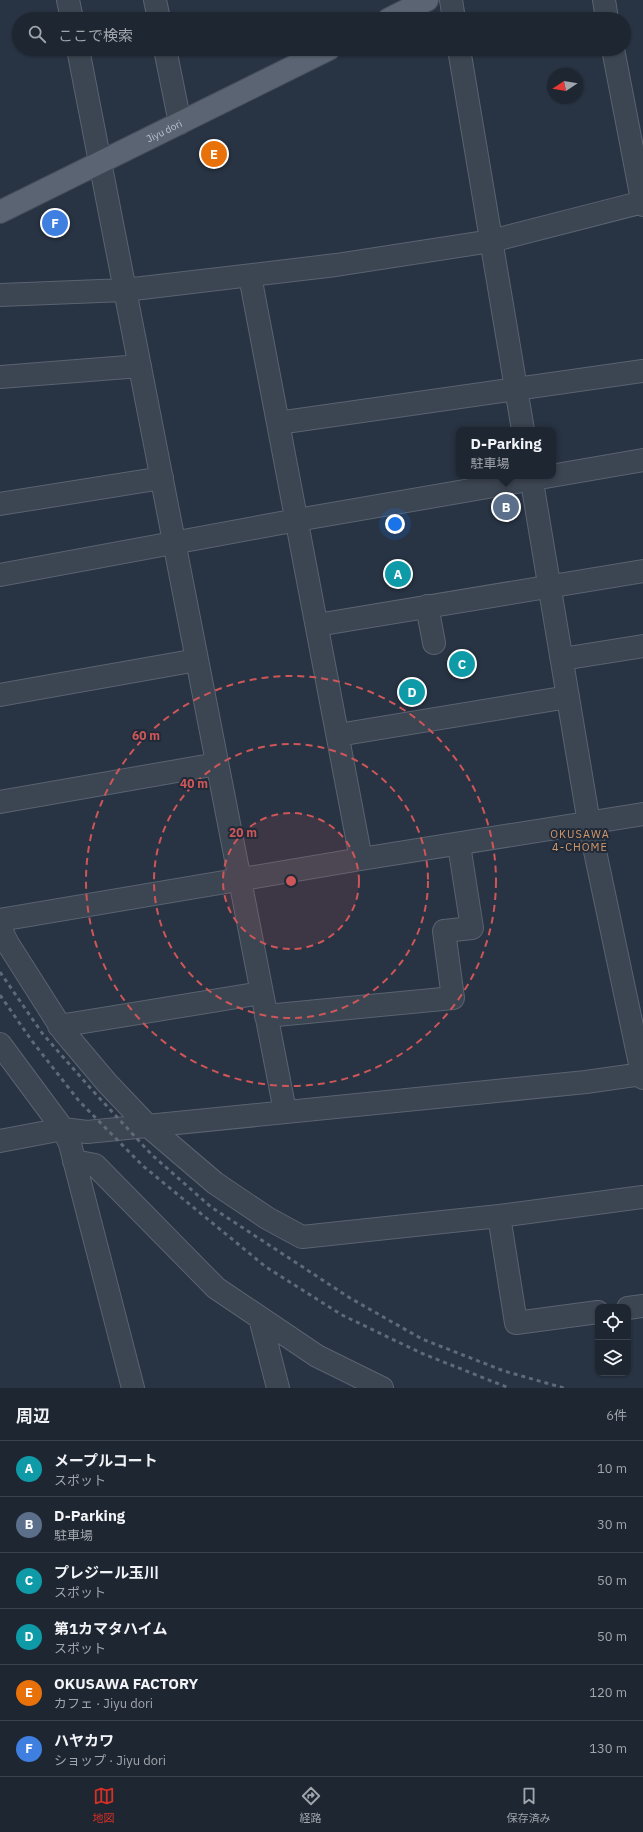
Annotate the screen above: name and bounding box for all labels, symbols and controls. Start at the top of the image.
search box [12,12,631,56]
icon: search [26,23,48,45]
text: ここで検索 [58,26,133,45]
north arrow [547,68,583,104]
street label: Jiyu dori [144,116,184,145]
pin: E [201,139,227,169]
pin: F [42,208,68,238]
popup [456,427,556,479]
text: D-Parking [470,434,542,453]
text: 駐車場 [470,455,509,472]
pin: B [493,492,519,522]
your location [385,514,405,534]
pin: A [385,559,411,589]
pin: C [449,649,475,679]
pin: D [399,677,425,707]
text: 60 m [132,728,160,743]
text: 40 m [180,776,208,791]
text: 20 m [229,825,257,840]
district label: OKUSAWA 4-CHOME [550,827,610,854]
centre of rings [284,874,298,888]
map controls [595,1304,631,1376]
button: locate [595,1304,631,1340]
button: layers [595,1340,631,1376]
text: 周辺 [16,1405,50,1427]
text: 6件 [606,1407,627,1424]
text: メープルコート [54,1451,158,1470]
text: A [25,1460,33,1477]
text: 10 m [597,1460,627,1477]
text: スポット [54,1472,106,1489]
text: D-Parking [54,1506,125,1525]
text: B [25,1516,33,1533]
text: 30 m [597,1516,627,1533]
text: 駐車場 [54,1527,93,1544]
text: プレジール玉川 [54,1563,159,1582]
text: C [25,1572,33,1589]
text: 50 m [597,1572,627,1589]
text: スポット [54,1584,106,1601]
text: 第1カマタハイム [54,1619,167,1638]
text: D [24,1628,34,1645]
text: 50 m [597,1628,627,1645]
text: スポット [54,1640,106,1657]
text: OKUSAWA FACTORY [54,1674,198,1693]
text: E [25,1684,33,1701]
text: 120 m [589,1684,627,1701]
text: カフェ · Jiyu dori [54,1695,153,1712]
text: ハヤカワ [54,1731,114,1750]
text: F [25,1740,33,1757]
text: 130 m [589,1740,627,1757]
text: ショップ · Jiyu dori [54,1752,166,1769]
tab: 地図 [93,1785,115,1825]
tab: 経路 [300,1785,322,1825]
tab: 保存済み [507,1785,551,1825]

